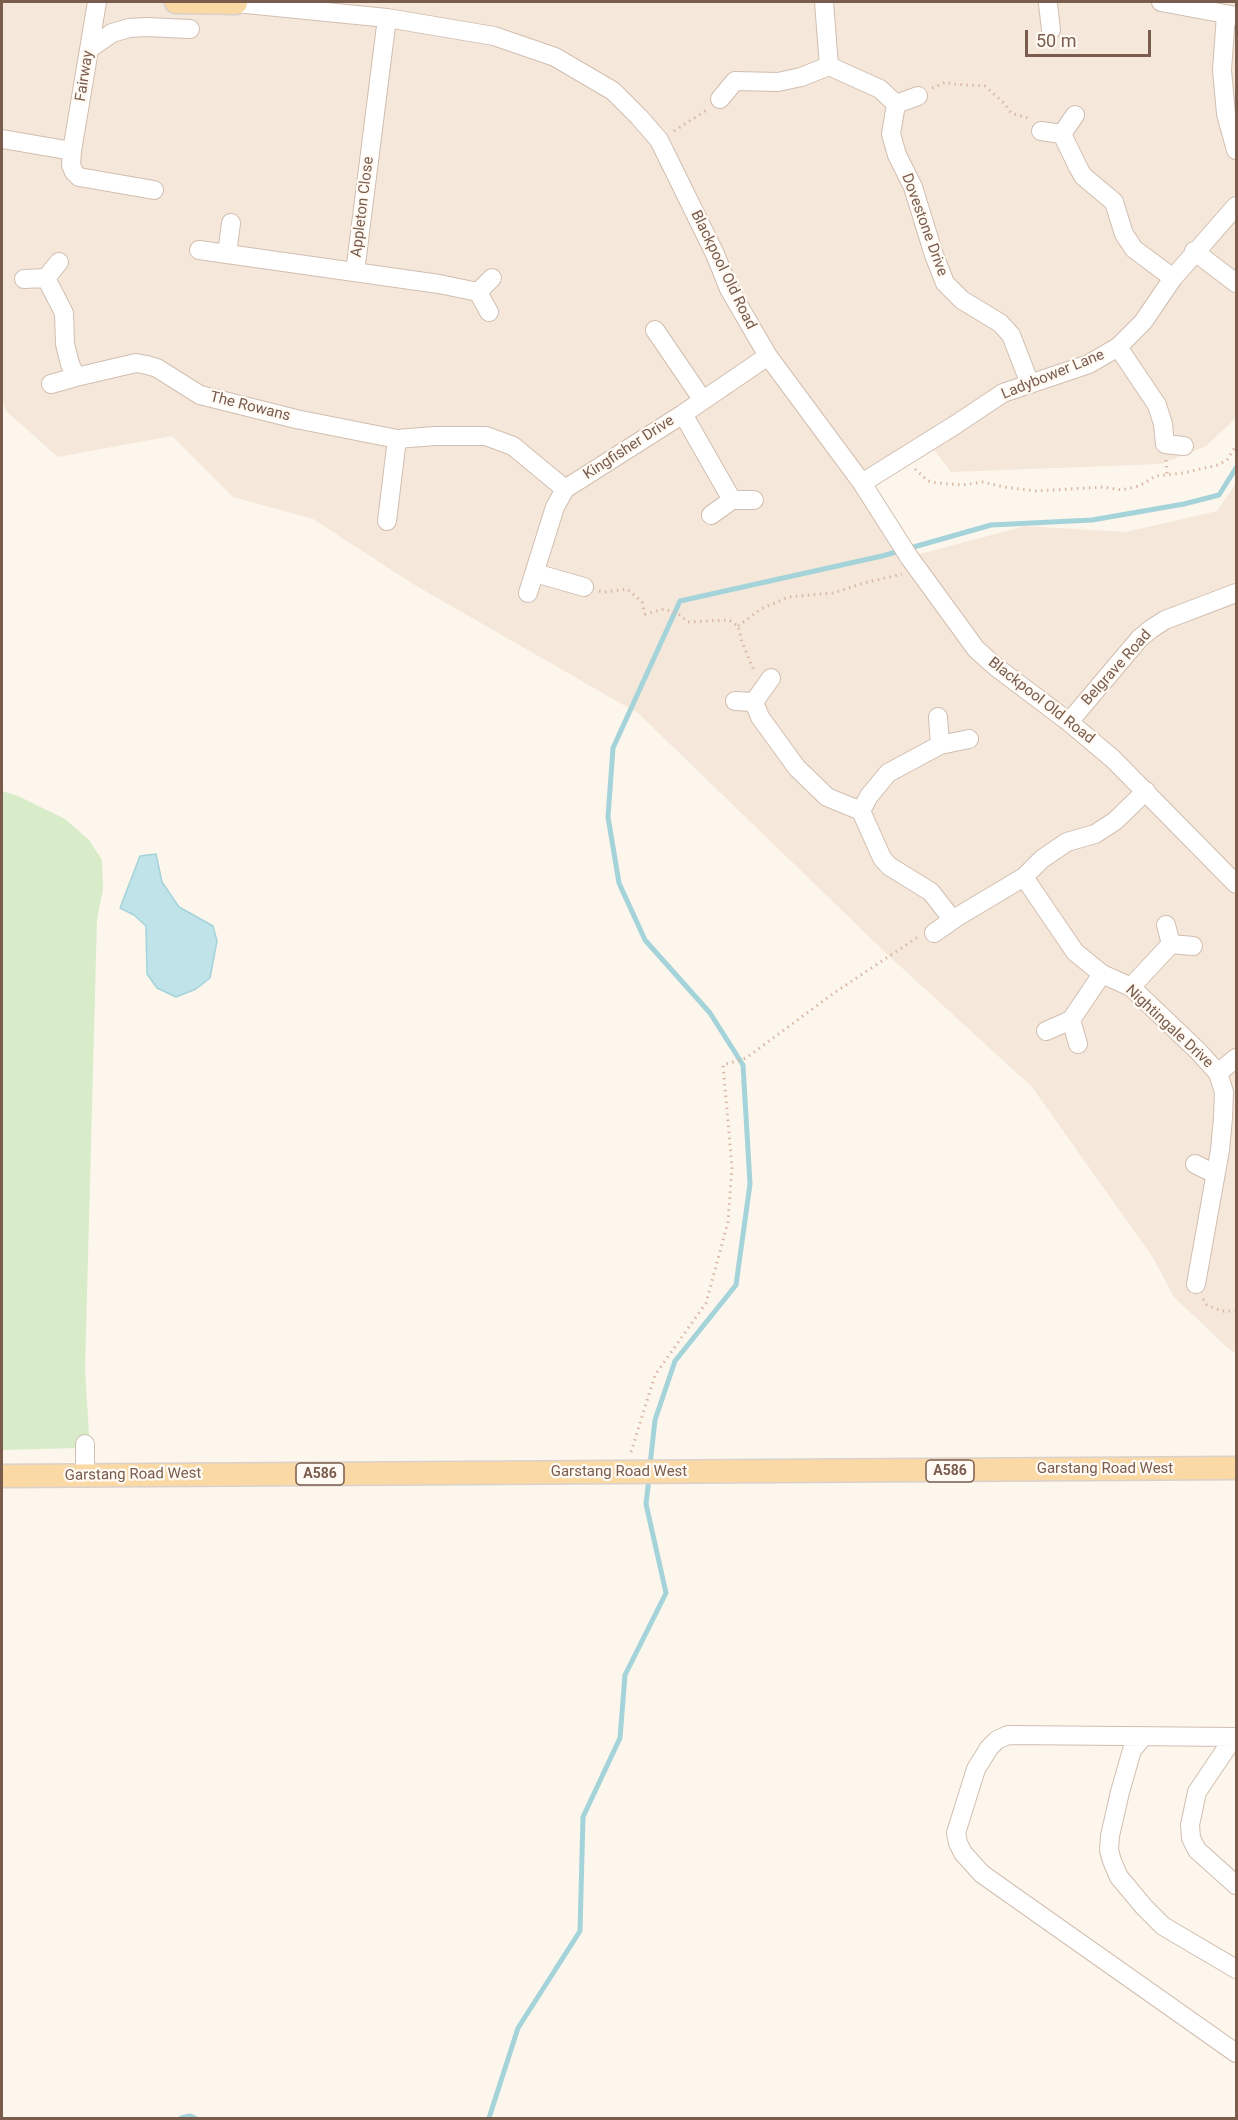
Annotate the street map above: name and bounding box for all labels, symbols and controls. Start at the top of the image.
scale bar [1028,18,1154,56]
text: 50 m [1036,30,1076,51]
street label: Fairway [72,49,98,103]
street label: Appleton Close [348,156,378,258]
street label: Dovestone Drive [897,171,951,279]
street label: Blackpool Old Road [686,208,760,332]
street label: Ladybower Lane [999,346,1107,404]
street label: The Rowans [208,388,292,426]
street label: Kingfisher Drive [580,412,678,484]
street label: Belgrave Road [1078,627,1156,709]
street label: Blackpool Old Road [984,654,1098,748]
street label: Nightingale Drive [1121,982,1217,1072]
road number: A586 [926,1460,974,1482]
street label: Garstang Road West [1037,1460,1173,1478]
road number: A586 [296,1463,344,1485]
street label: Garstang Road West [551,1463,687,1481]
street label: Garstang Road West [65,1465,201,1485]

